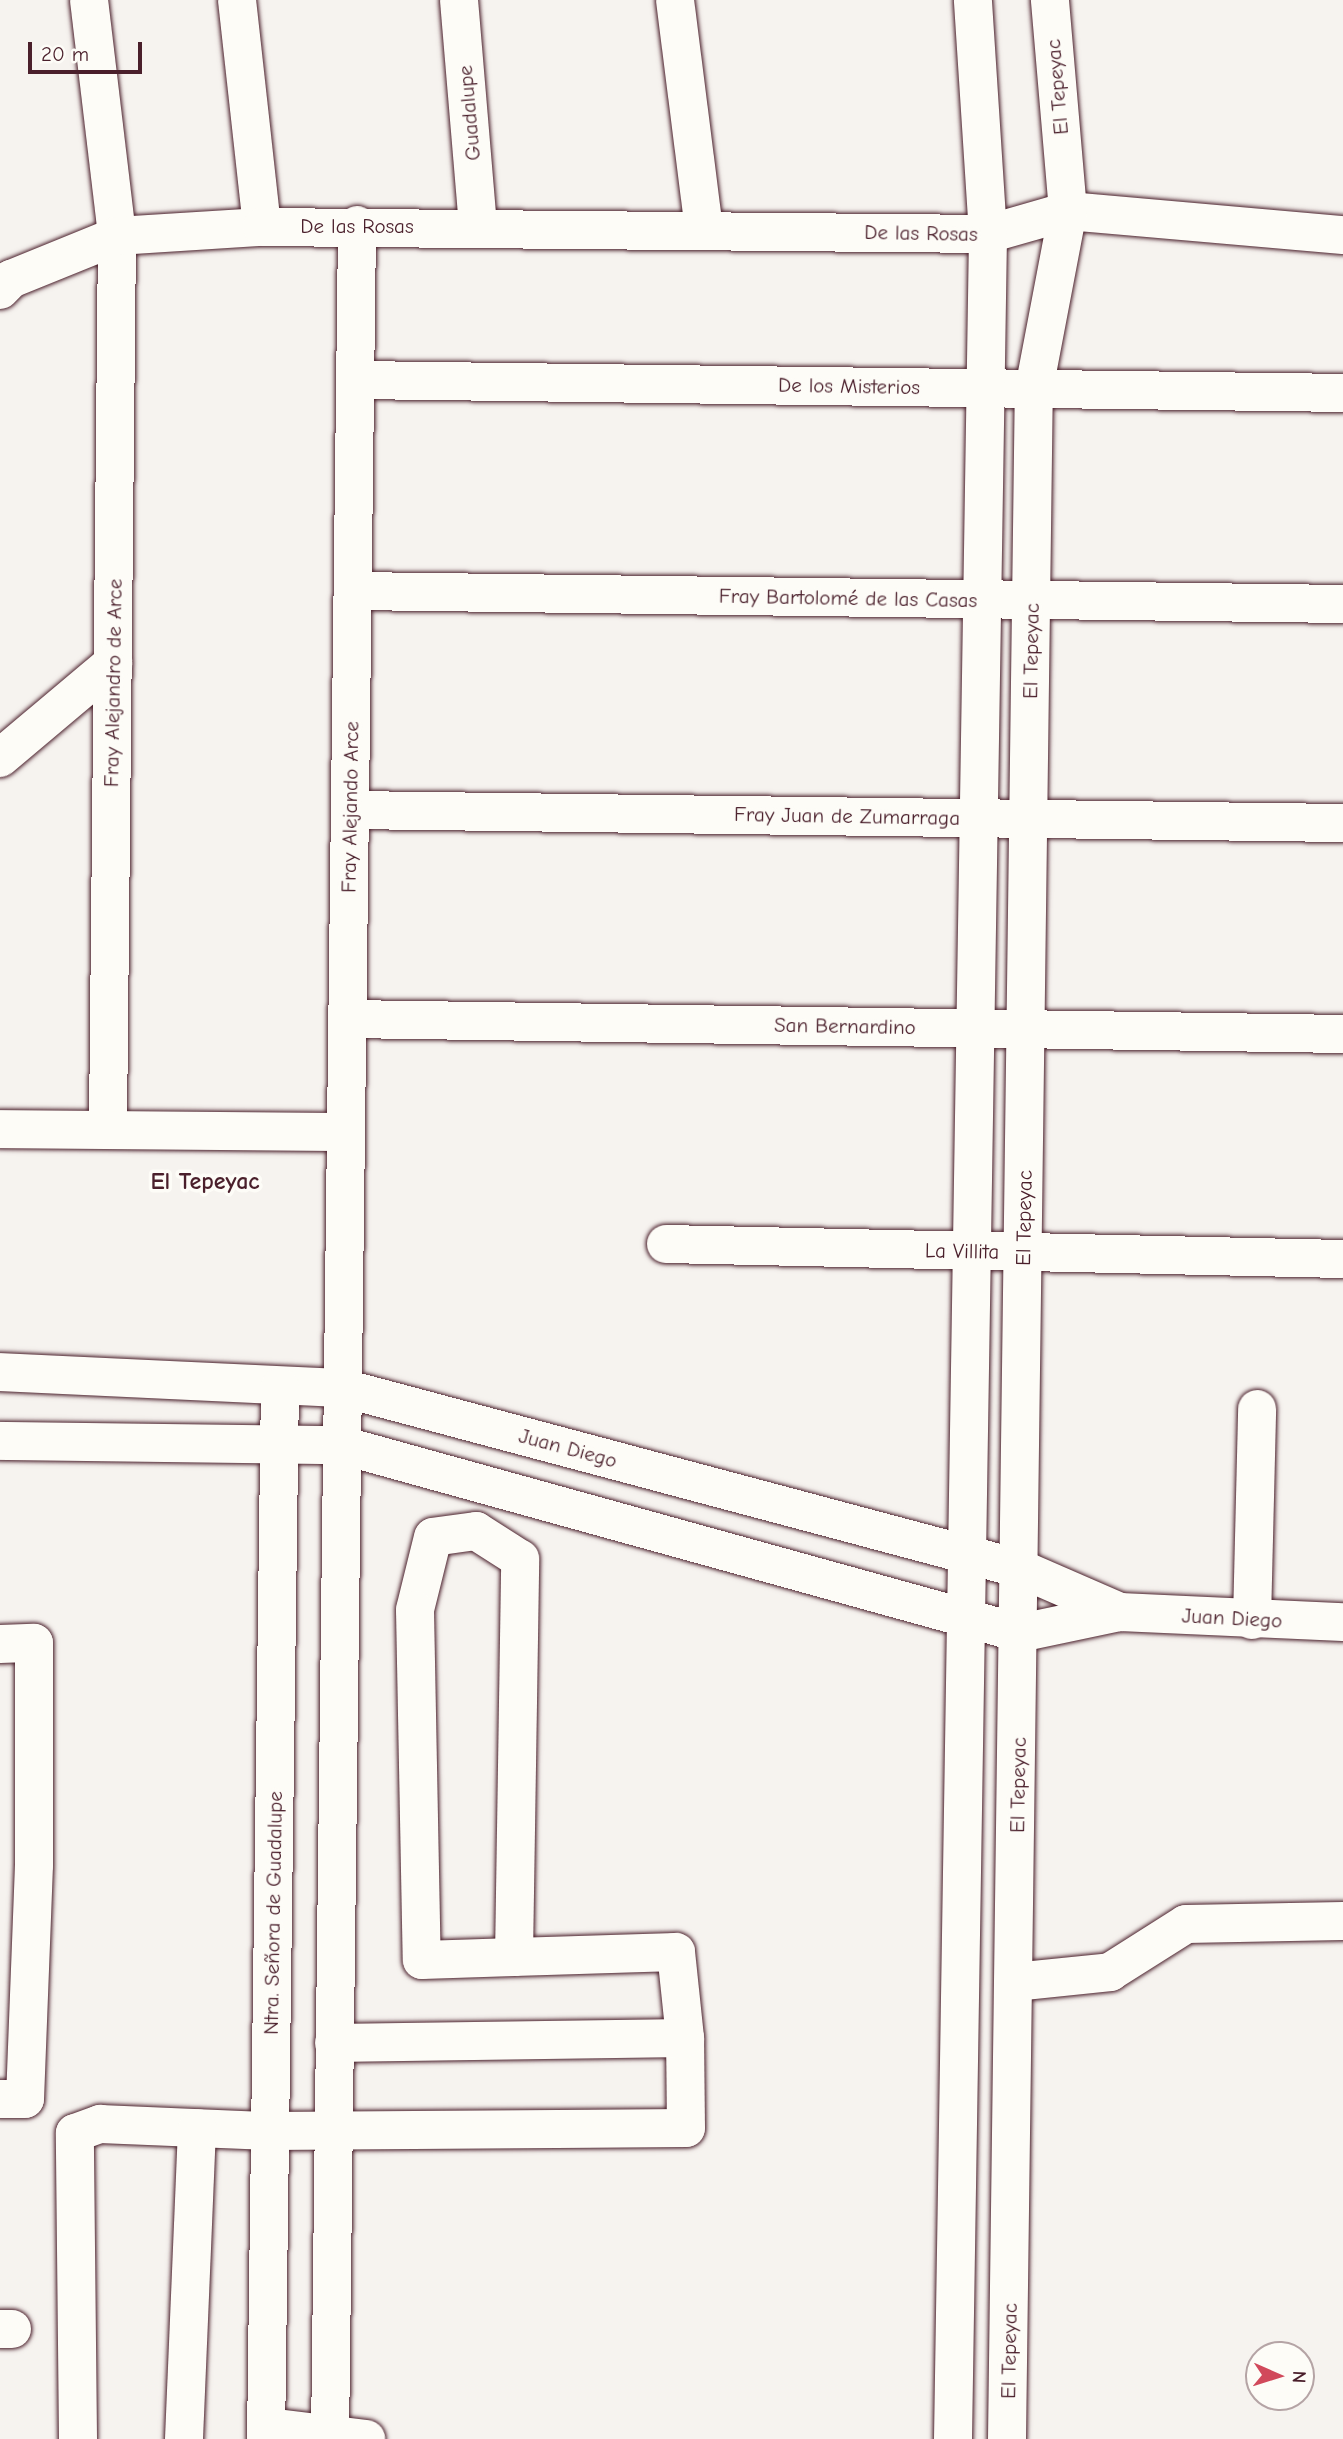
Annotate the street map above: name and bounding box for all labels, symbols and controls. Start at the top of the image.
scale bar [32,28,145,72]
street label: El Tepeyac [1040,38,1074,136]
text: 20 m [41,42,89,66]
street label: Guadalupe [452,64,486,162]
street label: De las Rosas [300,213,414,239]
street label: De las Rosas [864,219,978,247]
street label: De los Misterios [778,372,920,400]
street label: Fray Alejandro de Arce [99,579,127,787]
street label: Fray Bartolomé de las Casas [719,583,977,613]
street label: El Tepeyac [1018,603,1044,699]
street label: Fray Alejando Arce [336,721,364,893]
street label: Fray Juan de Zumarraga [734,801,960,831]
street label: San Bernardino [774,1012,916,1040]
district label: El Tepeyac [150,1168,260,1196]
street label: El Tepeyac [1011,1170,1037,1266]
street label: La Villita [925,1238,999,1264]
street label: Juan Diego [516,1423,620,1473]
street label: Juan Diego [1181,1603,1283,1633]
street label: El Tepeyac [1005,1737,1031,1833]
street label: Ntra. Señora de Guadalupe [258,1791,288,2035]
street label: El Tepeyac [996,2303,1022,2399]
north arrow [1245,2341,1315,2411]
text: N [1288,2370,1310,2384]

